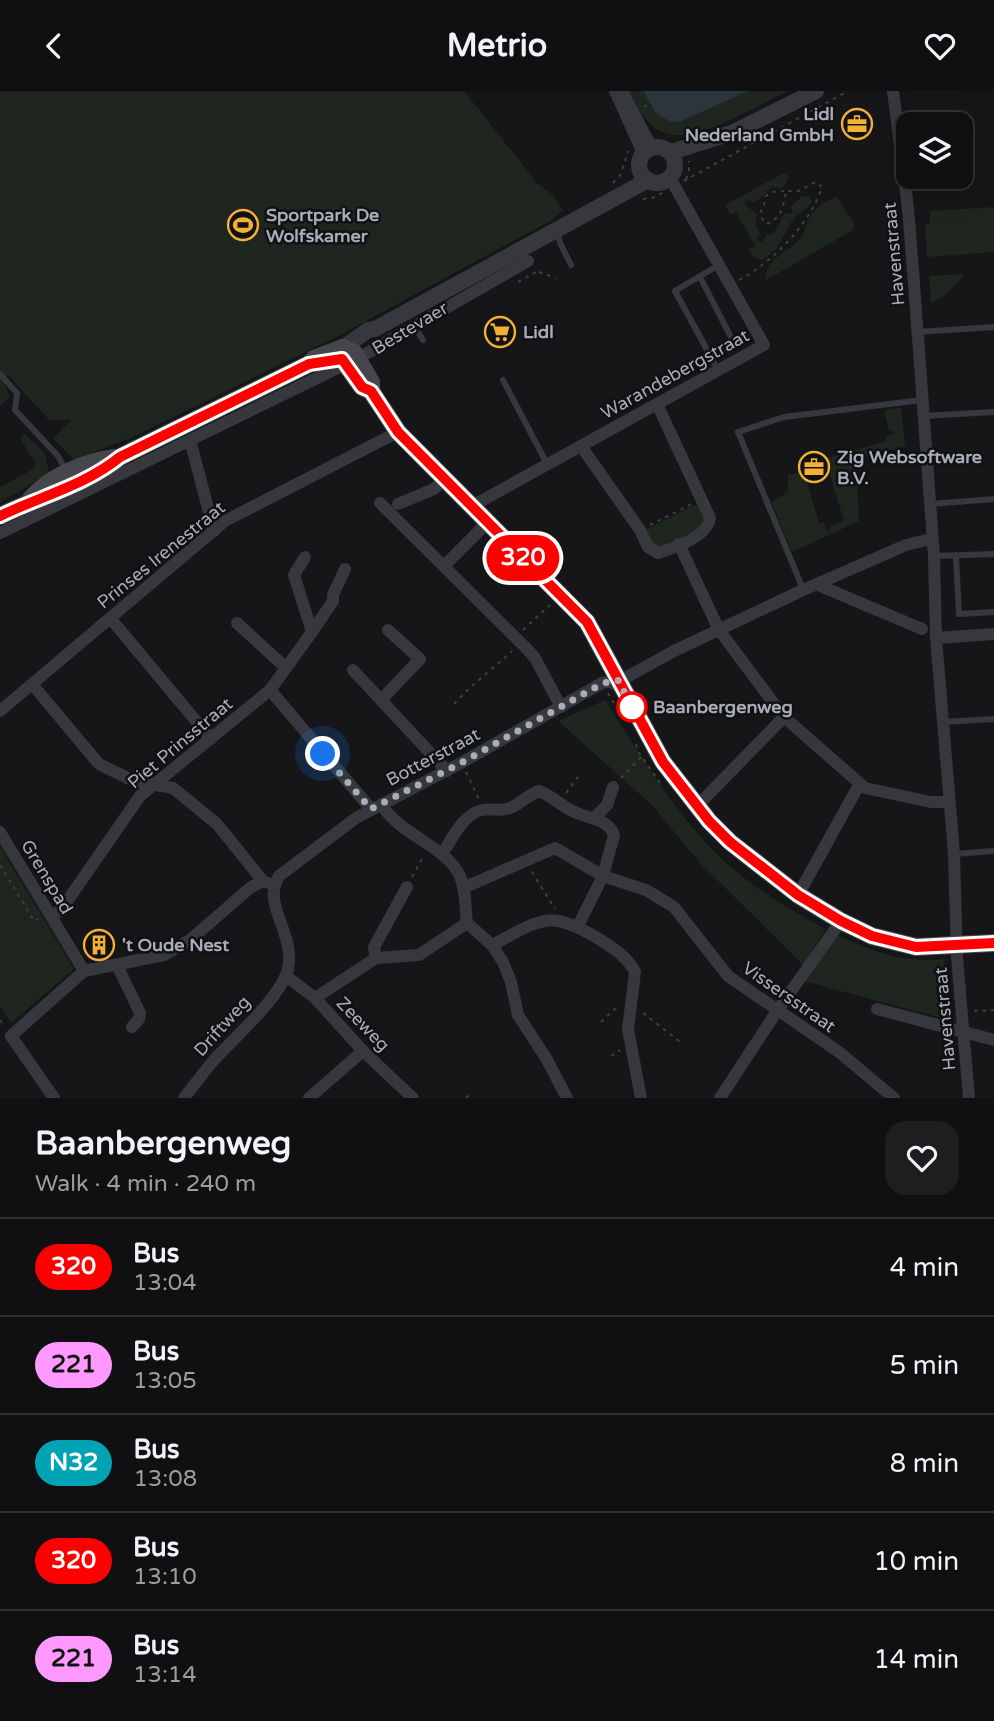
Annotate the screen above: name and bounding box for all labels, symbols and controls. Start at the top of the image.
icon: back [35,27,73,65]
text: Metrio [447,27,547,65]
icon: heart [921,27,959,65]
place label: Lidl Nederland GmbH [685,103,834,146]
office icon: Lidl Nederland GmbH [840,107,874,141]
map controls [896,112,973,189]
button: layers [896,112,973,189]
street label: Havenstraat [879,201,909,306]
place label: Sportpark De Wolfskamer [266,204,379,247]
sports icon: Sportpark De Wolfskamer [226,208,260,242]
street label: Bestevaer [368,297,452,359]
supermarket icon: Lidl [483,315,517,349]
place label: Lidl [523,321,554,343]
street label: Warandebergstraat [597,324,753,424]
place label: Zig Websoftware B.V. [837,446,982,489]
office icon: Zig Websoftware B.V. [797,450,831,484]
street label: Prinses Irenestraat [92,496,230,613]
line badge: 320 [483,535,563,581]
text: 320 [500,543,546,572]
marker: Baanbergenweg [617,692,647,722]
street label: Piet Prinsstraat [123,693,237,793]
place label: Baanbergenweg [653,696,793,718]
street label: Botterstraat [382,723,484,791]
your location [305,736,340,771]
street label: Grenspad [16,836,78,918]
building icon: 't Oude Nest [82,928,116,962]
place label: 't Oude Nest [122,934,229,956]
street label: Vissersstraat [738,957,840,1037]
street label: Havenstraat [930,966,960,1071]
street label: Driftweg [189,991,255,1061]
street label: Zeeweg [332,992,394,1056]
button: heart [885,1121,959,1195]
text: Baanbergenweg [35,1124,291,1163]
text: Walk · 4 min · 240 m [35,1170,256,1198]
text: Bus [133,1238,179,1269]
text: 320 [51,1252,96,1281]
text: 4 min [890,1252,959,1283]
text: 13:04 [133,1269,197,1297]
text: Bus [133,1336,179,1367]
text: 221 [51,1350,96,1379]
text: 5 min [890,1350,959,1381]
text: 13:05 [133,1367,197,1395]
text: Bus [133,1434,180,1465]
text: N32 [49,1448,98,1477]
text: 8 min [890,1448,959,1479]
text: 13:08 [133,1465,197,1493]
text: Bus [133,1532,179,1563]
text: 320 [51,1546,96,1575]
text: 10 min [873,1546,959,1577]
text: 13:10 [133,1563,197,1591]
text: Bus [133,1630,179,1661]
text: 221 [51,1644,96,1673]
text: 14 min [873,1644,959,1675]
text: 13:14 [133,1661,197,1689]

